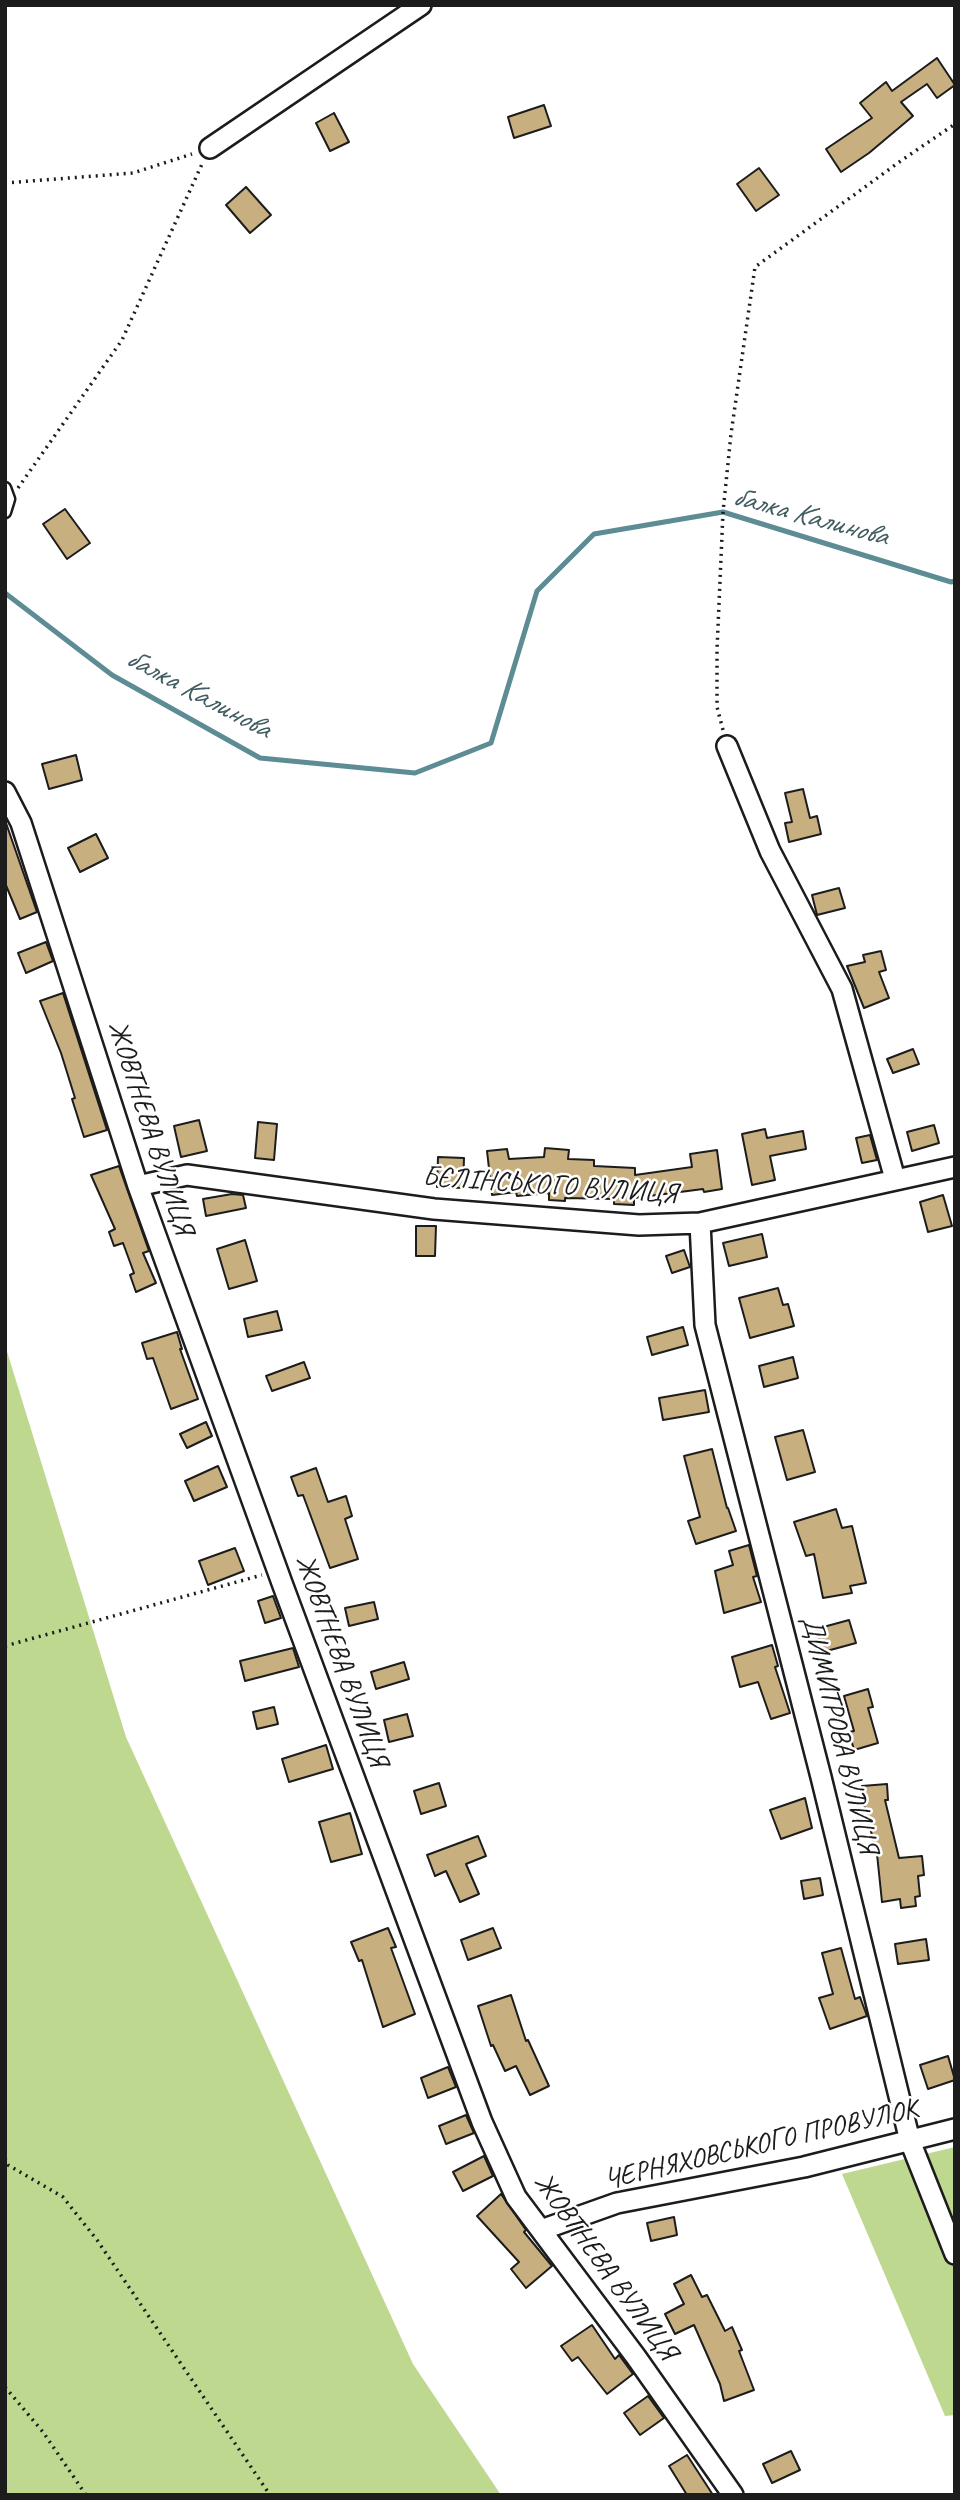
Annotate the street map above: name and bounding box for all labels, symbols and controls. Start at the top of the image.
water label: балка Калинова [729,479,891,555]
water label: балка Калинова [119,641,277,747]
street label: ЖОВТНЕВА ВУЛИЦЯ [100,1017,200,1239]
street label: БЄЛІНСЬКОГО ВУЛИЦЯ [422,1160,678,1212]
street label: ЖОВТНЕВА ВУЛИЦЯ [287,1551,395,1771]
street label: ДИМИТРОВА ВУЛИЦЯ [793,1613,885,1857]
street label: ЧЕРНЯХОВСЬКОГО ПРОВУЛОК [601,2093,921,2197]
street label: ЖОВТНЕВА ВУЛИЦЯ [526,2167,684,2367]

